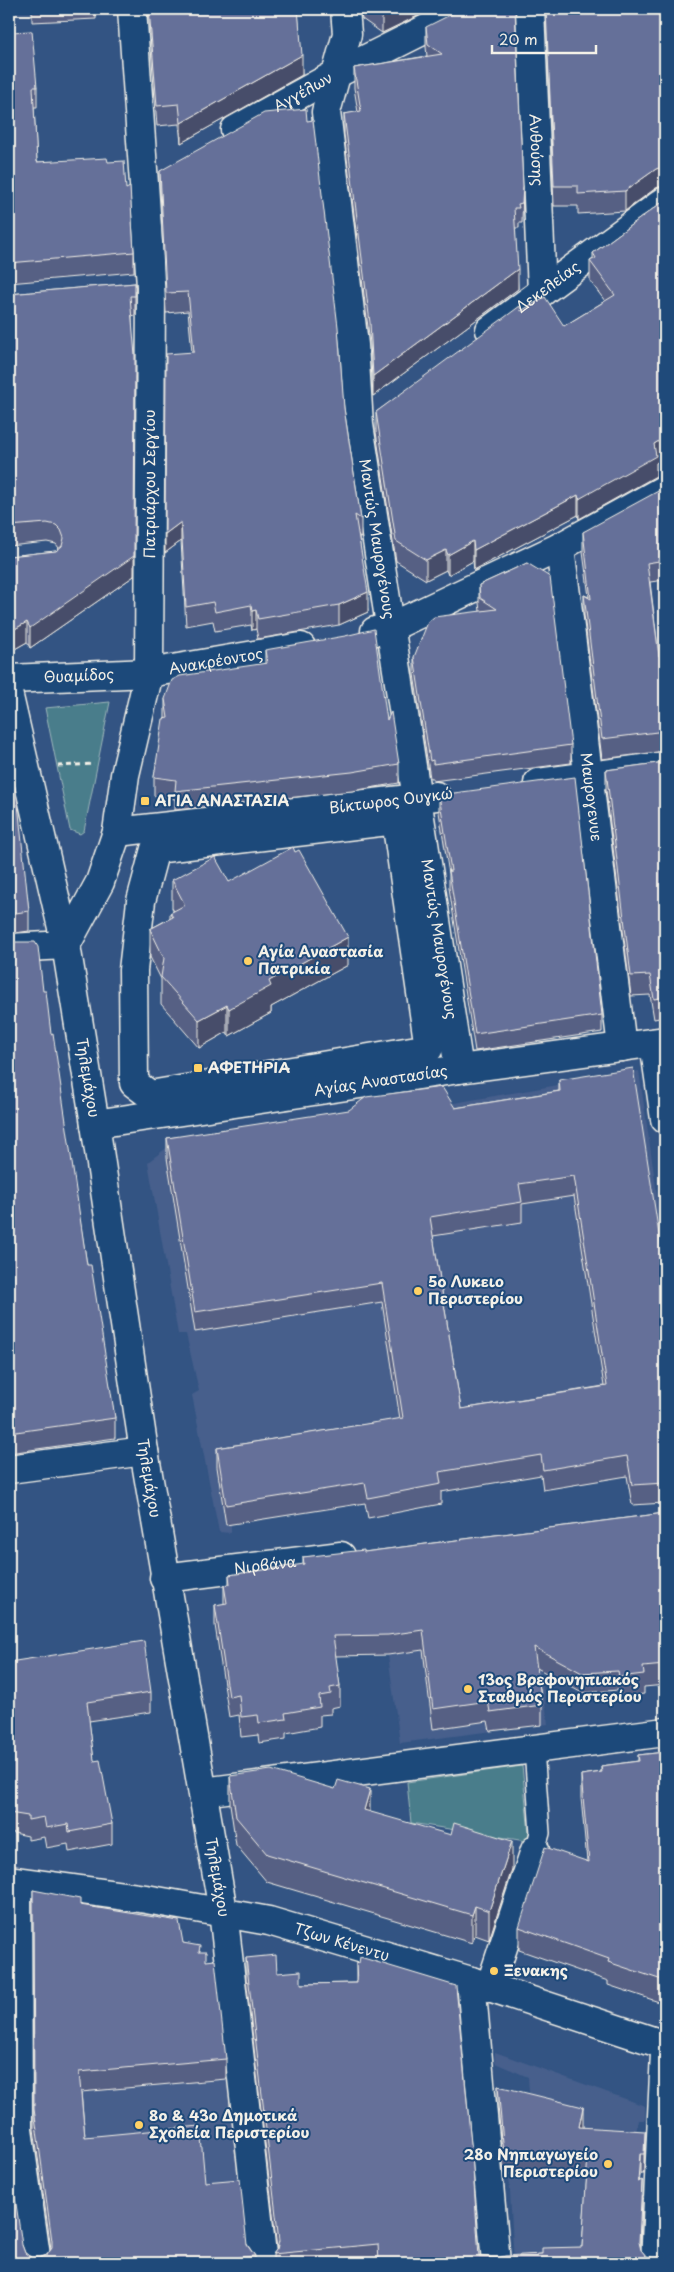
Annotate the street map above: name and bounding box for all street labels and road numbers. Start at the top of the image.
street label: Αγγέλων [269,65,336,117]
street label: Ανθούσης [524,113,551,187]
street label: Δεκελείας [510,254,584,318]
street label: Πατριάρχου Σεργίου [137,409,160,559]
street label: Μαντώς Μαυρογένους [354,457,402,621]
street label: Ανακρέοντος [167,641,265,679]
street label: Θυαμίδος [43,661,115,687]
street label: Μαυρογενυε [576,751,609,843]
street label: Βίκτωρος Ουγκώ [328,780,454,819]
street label: Μαντώς Μαυρογένους [417,857,464,1021]
street label: Τηλεμάχου [71,1036,107,1119]
street label: Αγίας Αναστασίας [312,1058,449,1101]
street label: Τηλεμάχου [132,1437,168,1519]
street label: Νιρβάνα [233,1549,298,1579]
street label: Τηλεμάχου [201,1836,237,1918]
street label: Τζων Κένεντυ [292,1916,393,1966]

